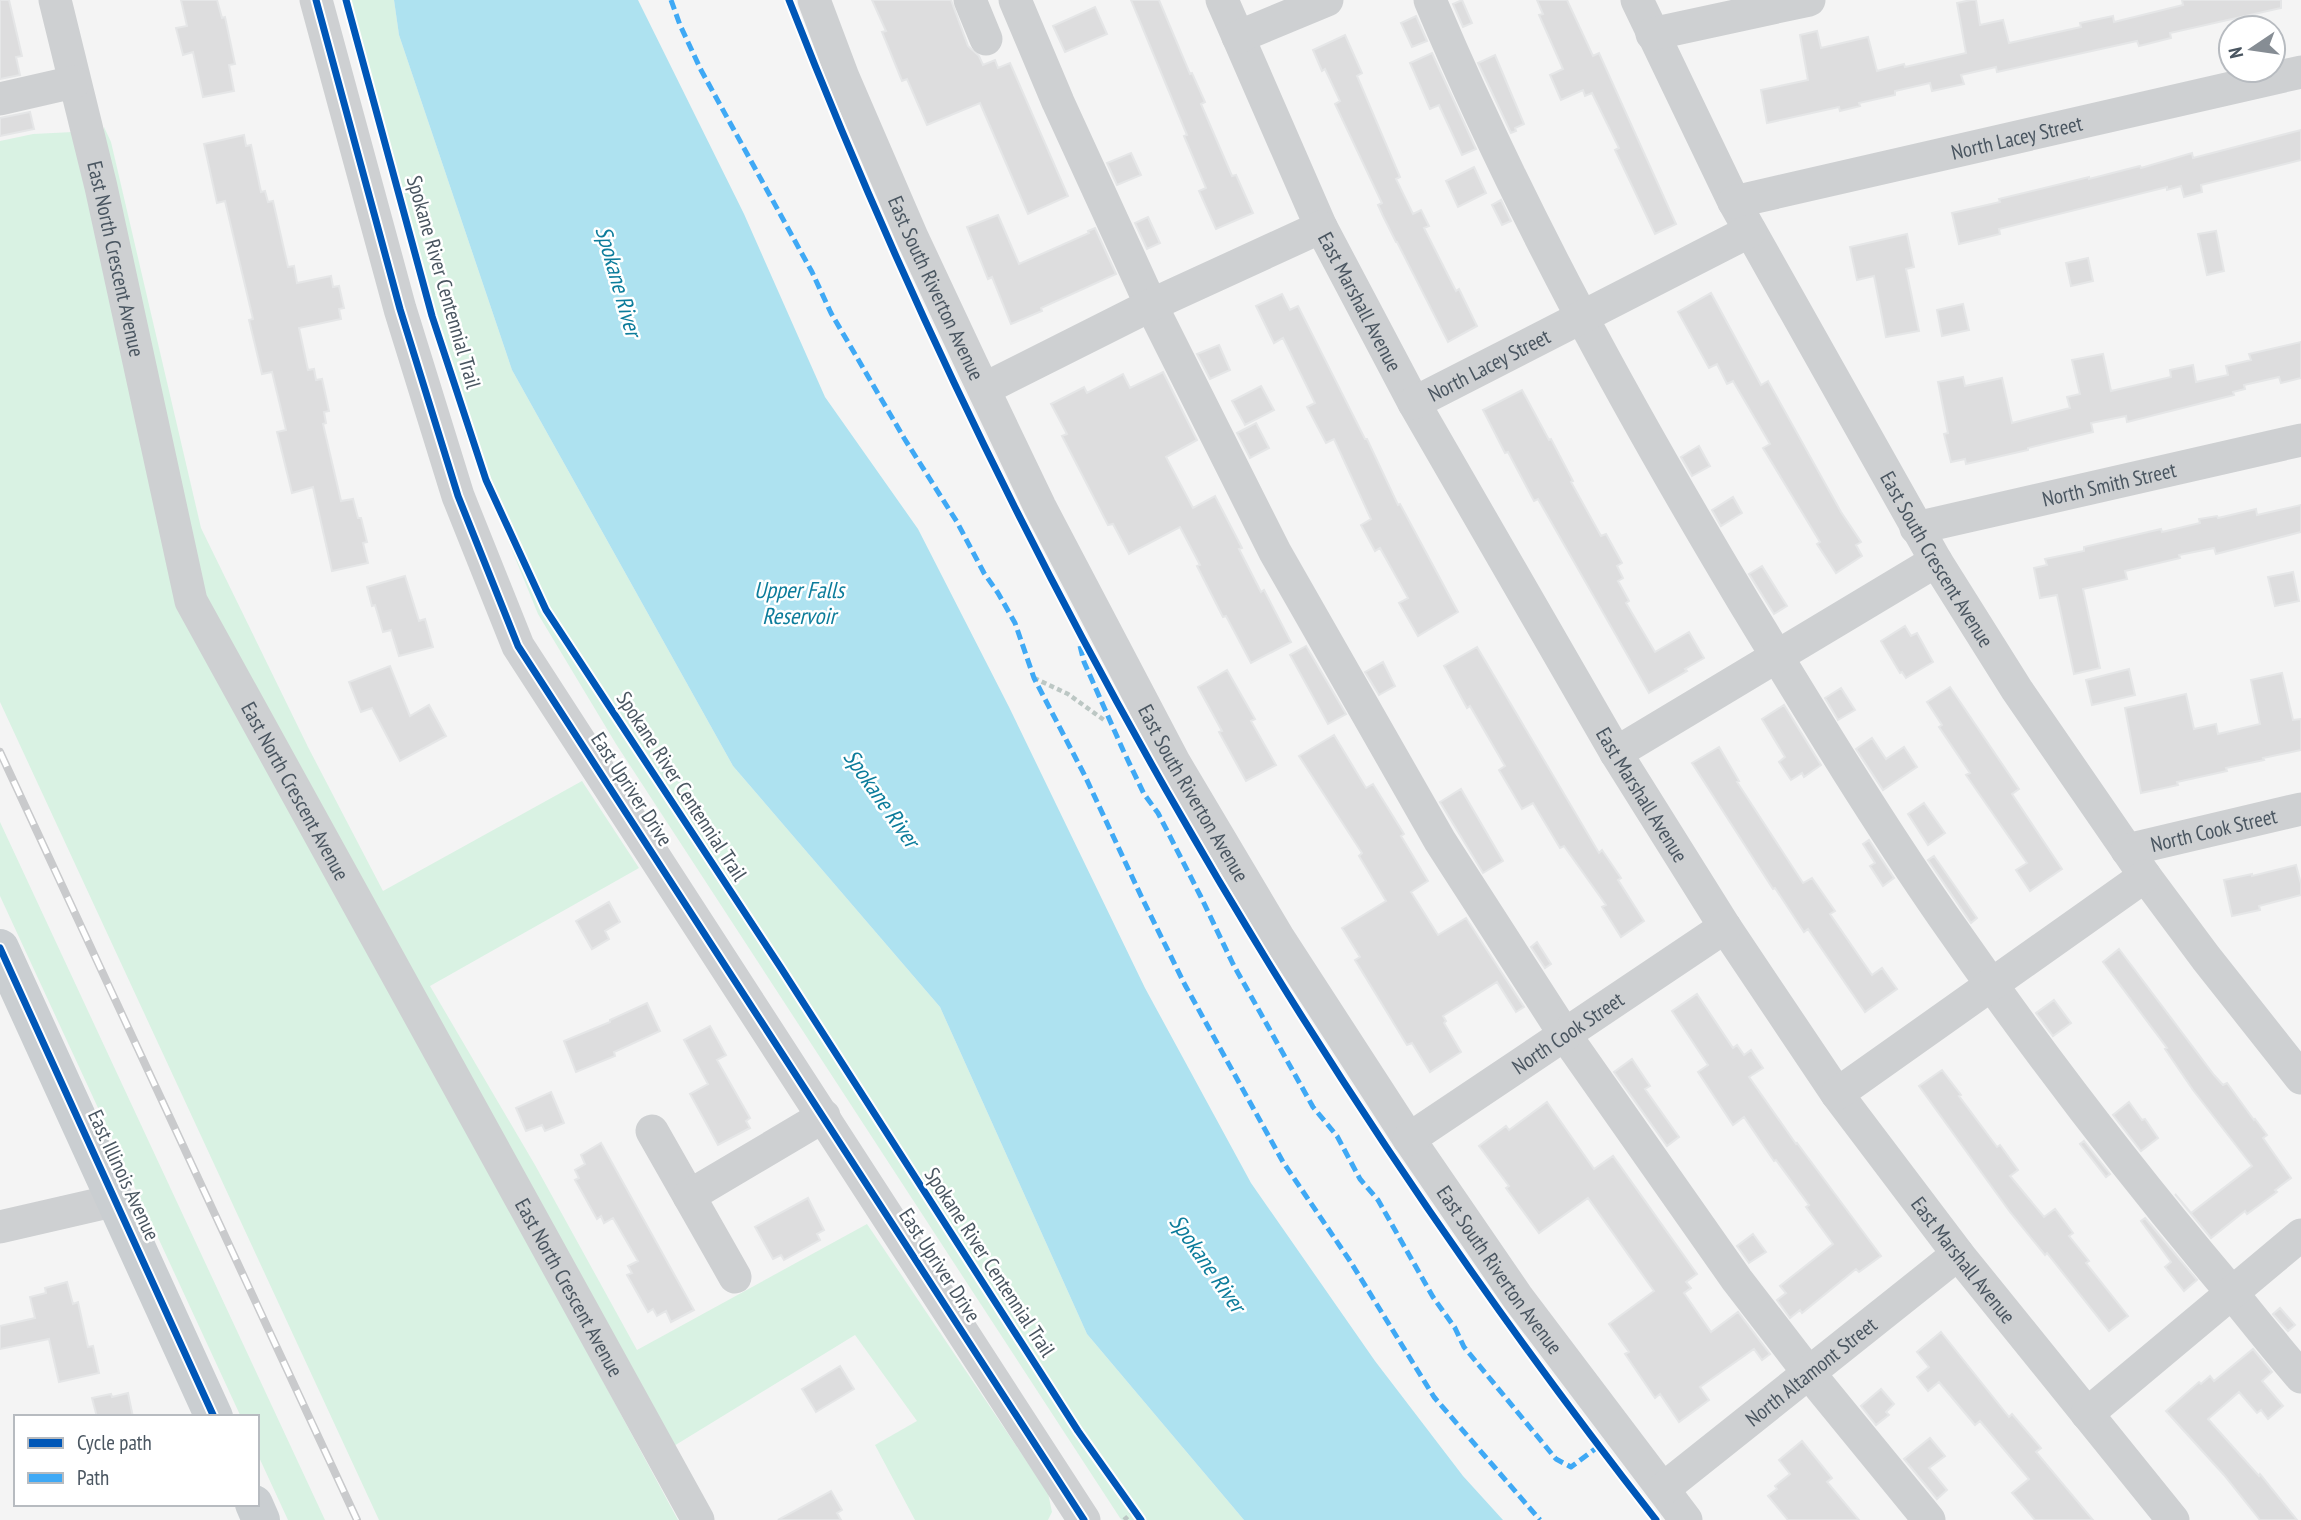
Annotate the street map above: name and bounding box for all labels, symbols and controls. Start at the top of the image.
north arrow [2217,14,2287,84]
text: N [2223,45,2248,61]
street label: North Lacey Street [1948,109,2085,165]
street label: East North Crescent Avenue [82,158,151,359]
street label: Spokane River Centennial Trail [401,172,487,392]
street label: East South Riverton Avenue [882,192,991,385]
water label: Spokane River [589,223,650,343]
street label: East Marshall Avenue [1313,227,1408,376]
street label: North Lacey Street [1423,322,1555,407]
street label: North Smith Street [2040,455,2179,512]
street label: East South Crescent Avenue [1875,466,2000,652]
water label: Upper Falls Reservoir [754,575,846,630]
street label: Spokane River Centennial Trail [611,686,753,886]
street label: East North Crescent Avenue [236,697,356,885]
street label: East South Riverton Avenue [1133,700,1255,886]
street label: East Marshall Avenue [1590,722,1694,867]
street label: East Upriver Drive [585,727,679,851]
water label: Spokane River [838,743,928,856]
street label: North Cook Street [2148,802,2280,858]
street label: North Cook Street [1507,985,1629,1080]
street label: East Illinois Avenue [82,1105,166,1245]
street label: Spokane River Centennial Trail [919,1162,1061,1362]
street label: East South Riverton Avenue [1431,1180,1569,1359]
street label: East Marshall Avenue [1906,1191,2022,1329]
street label: East North Crescent Avenue [510,1193,630,1381]
street label: East Upriver Drive [893,1203,987,1327]
water label: Spokane River [1164,1208,1254,1321]
street label: North Altamont Street [1740,1311,1882,1432]
legend [14,1415,259,1506]
text: Cycle path [77,1429,152,1456]
text: Path [77,1464,109,1491]

